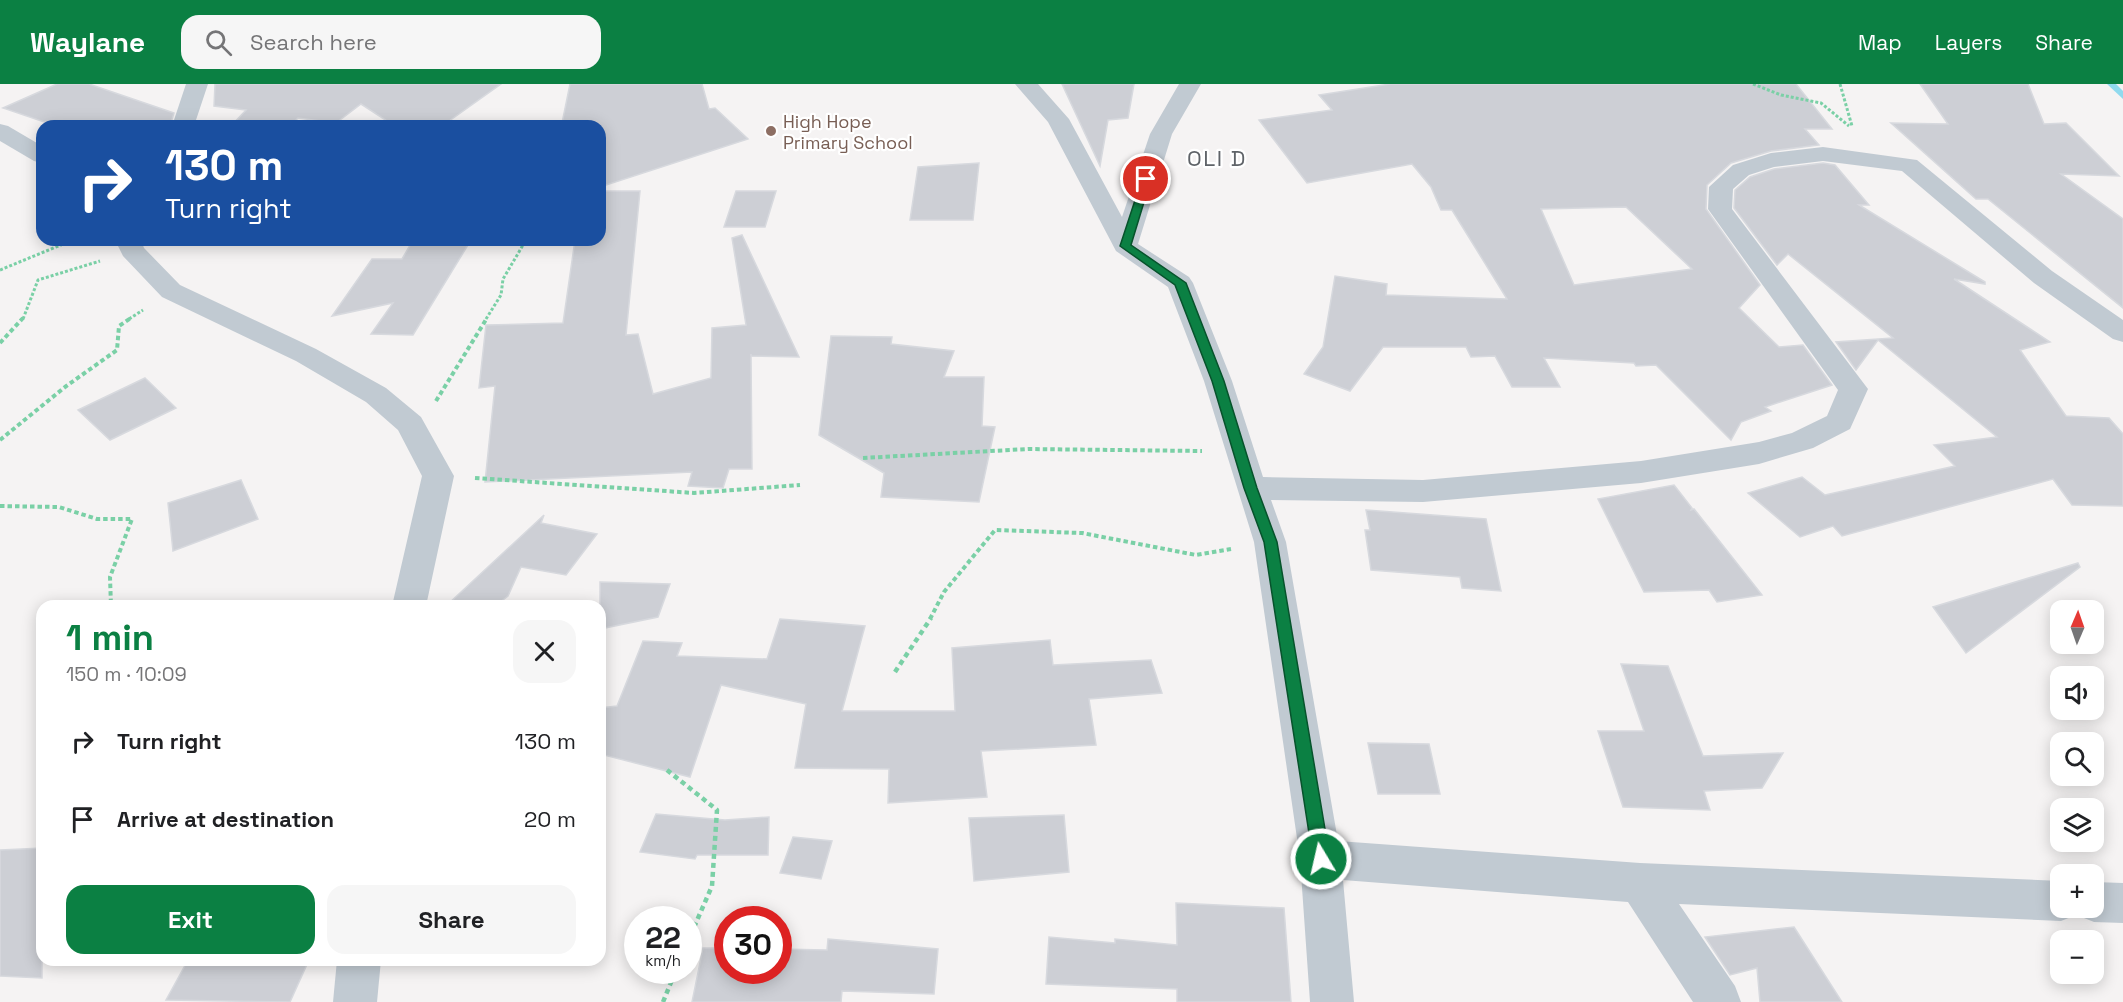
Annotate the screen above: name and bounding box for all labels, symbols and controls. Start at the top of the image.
search box [181,15,601,69]
text: Waylane [30,24,145,60]
icon: search [202,26,235,59]
text: Search here [250,28,377,56]
text: Map [1858,29,1902,56]
text: Layers [1935,29,2002,56]
text: Share [2035,29,2093,56]
place label: High Hope Primary School [783,110,913,154]
marker: High Hope Primary School [764,124,778,138]
text: 130 m [165,139,283,192]
icon: right [66,144,144,222]
district label: OLI D [1187,144,1247,172]
pin [1120,153,1171,204]
icon: arrive [1129,162,1162,195]
text: Turn right [165,191,292,226]
north arrow [2050,600,2104,654]
map controls [2050,600,2104,984]
text: 1 min [66,615,154,661]
button: close [513,620,576,683]
text: 150 m · 10:09 [66,661,187,687]
button: sound [2050,666,2104,720]
icon: right [66,725,99,758]
text: Turn right [117,727,222,755]
text: 130 m [515,727,576,755]
button: search [2050,732,2104,786]
button: layers [2050,798,2104,852]
icon: arrive [66,803,99,836]
text: Arrive at destination [117,805,334,833]
text: 20 m [524,805,576,833]
position arrow [1289,827,1353,891]
button: + [2050,864,2104,918]
button: Exit [66,885,315,954]
button: Share [327,885,576,954]
speed limit sign: 30 [714,906,792,984]
text: 22 [645,918,681,957]
button: − [2050,930,2104,984]
text: km/h [645,951,681,970]

